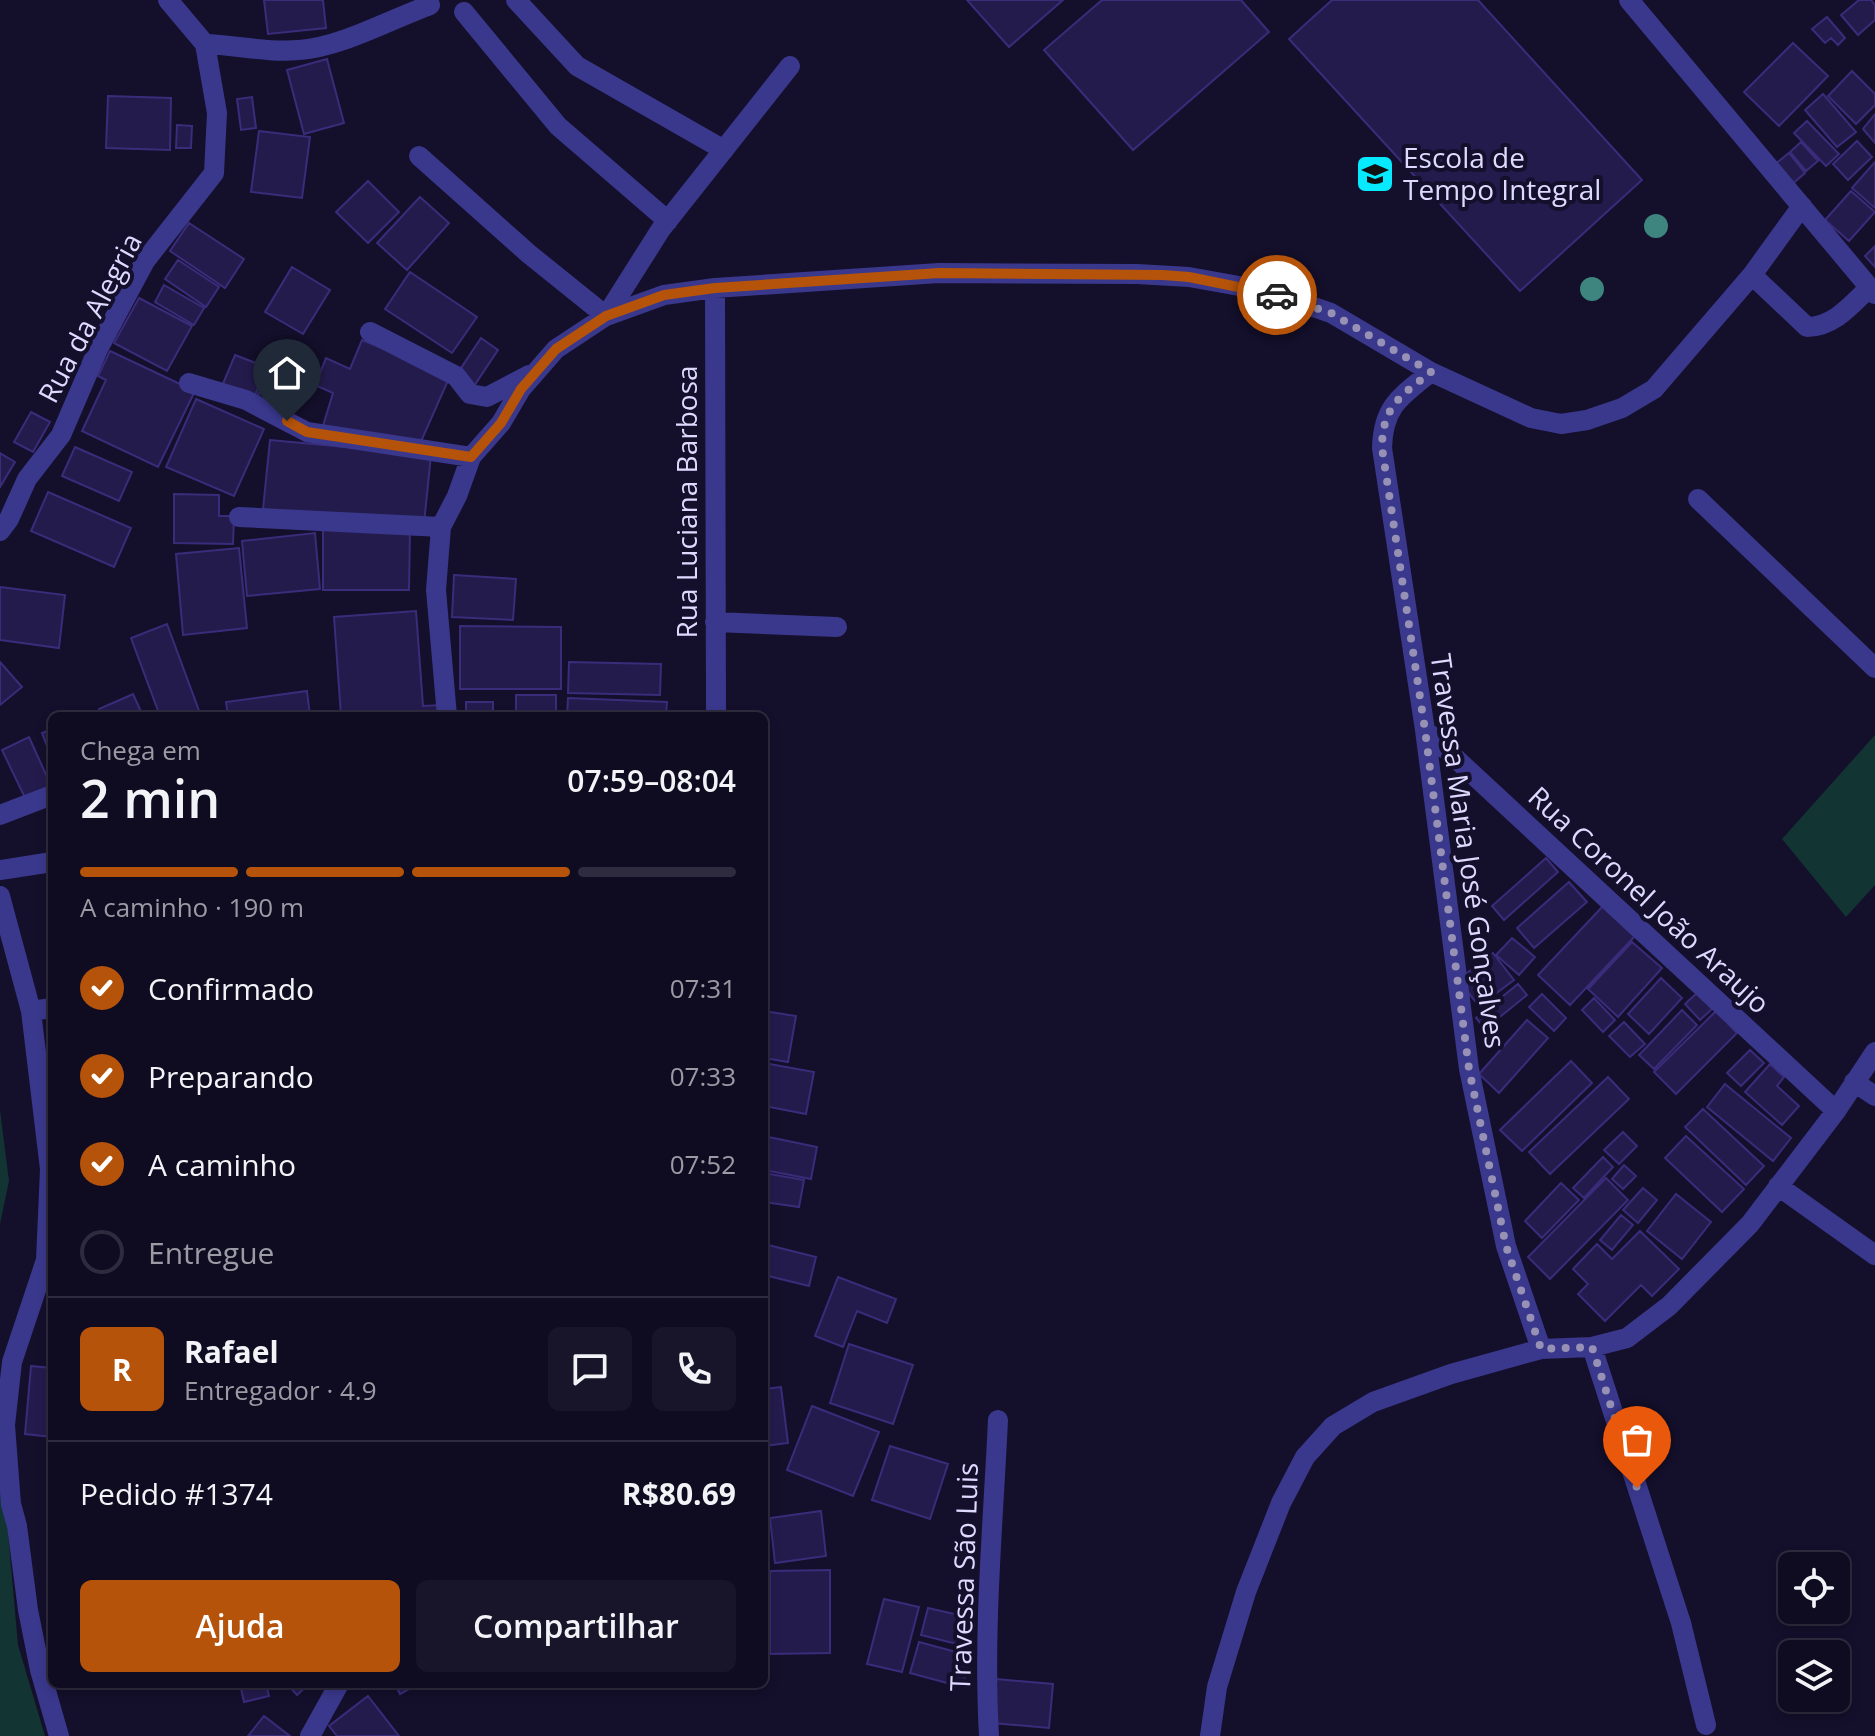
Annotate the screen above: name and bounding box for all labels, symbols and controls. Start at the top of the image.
place label: Escola de Tempo Integral [1403,138,1601,208]
school or university icon: Escola de Tempo Integral [1354,153,1396,195]
street label: Rua da Alegria [28,226,150,409]
courier [1237,255,1317,335]
icon: car [1255,273,1299,317]
pin [253,339,321,421]
icon: home [265,351,309,395]
street label: Rua Luciana Barbosa [667,365,705,639]
street label: Travessa Maria José Gonçalves [1422,651,1515,1051]
text: Chega em [80,732,201,768]
text: 07:59–08:04 [567,760,736,801]
text: 2 min [80,762,220,833]
street label: Rua Coronel João Araujo [1521,777,1779,1021]
text: A caminho · 190 m [80,889,304,925]
icon: check [80,966,124,1010]
text: Confirmado [148,968,314,1009]
text: 07:31 [670,970,736,1006]
icon: check [80,1054,124,1098]
text: Preparando [148,1056,314,1097]
text: 07:33 [670,1058,736,1094]
icon: check [80,1142,124,1186]
text: A caminho [148,1144,296,1185]
text: 07:52 [670,1146,736,1182]
text: Entregue [148,1232,274,1273]
button: chat [548,1327,632,1411]
button: phone [652,1327,736,1411]
text: Rafael [184,1331,279,1372]
text: R [112,1349,132,1390]
text: Entregador · 4.9 [184,1372,377,1408]
pin [1603,1406,1671,1488]
icon: bag [1615,1418,1659,1462]
street label: Travessa São Luis [940,1462,986,1692]
text: Pedido #1374 [80,1473,273,1514]
text: R$80.69 [622,1473,736,1514]
map controls [1778,1552,1850,1712]
button: locate [1778,1552,1850,1624]
button: Ajuda [80,1580,400,1672]
button: Compartilhar [416,1580,736,1672]
button: layers [1778,1640,1850,1712]

